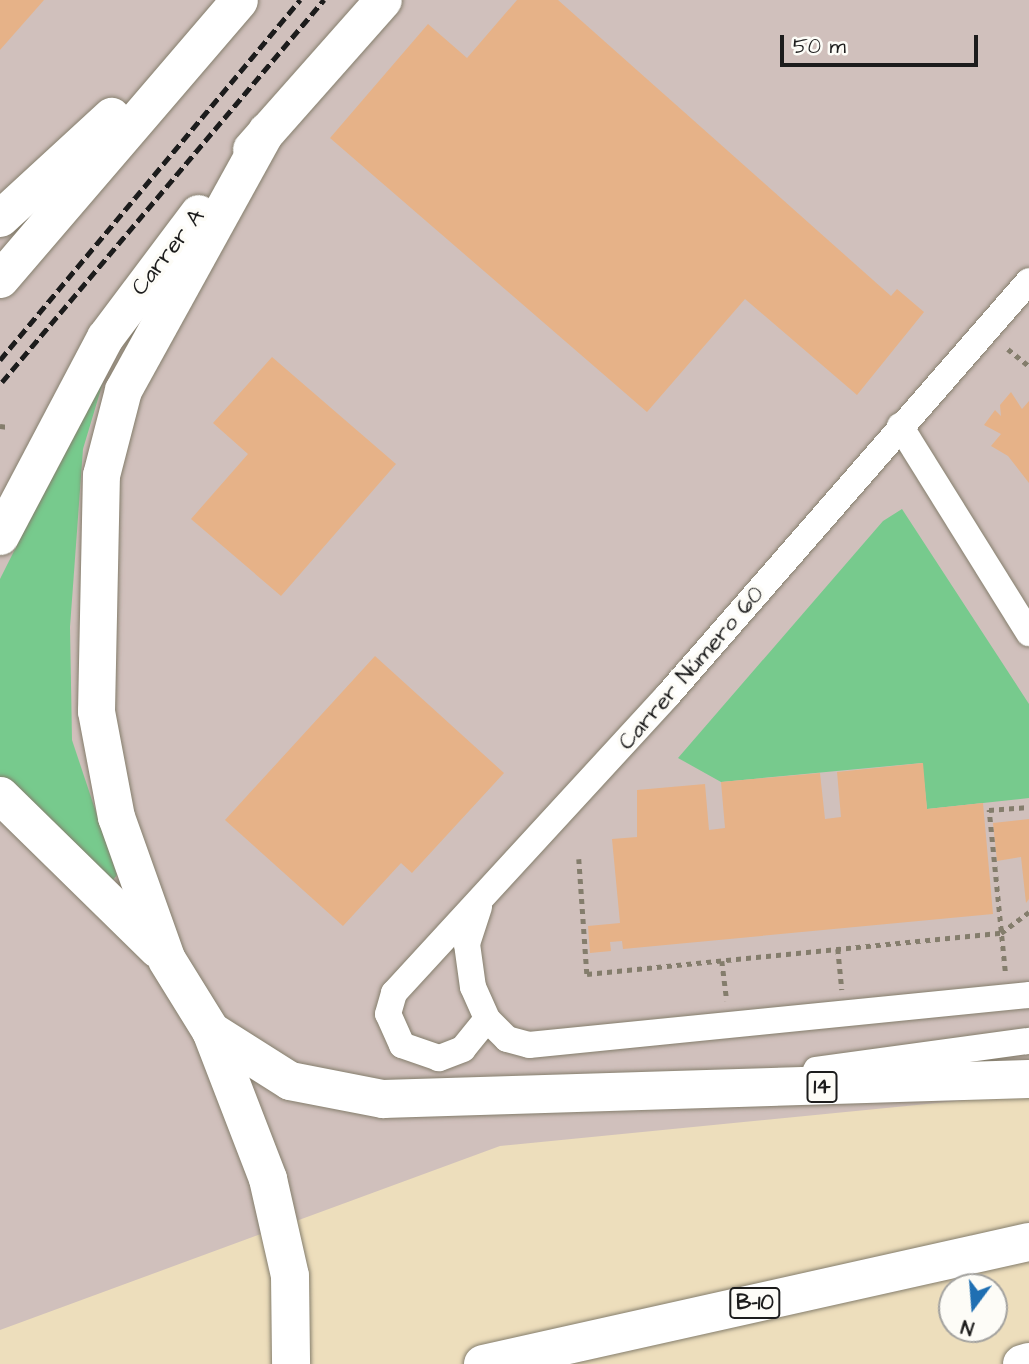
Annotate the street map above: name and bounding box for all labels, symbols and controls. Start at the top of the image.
scale bar [784,21,982,65]
text: 50 m [793,32,846,61]
street label: Carrer A [126,203,210,301]
street label: Carrer Número 60 [612,580,770,756]
road number: 14 [806,1070,838,1104]
north arrow [938,1273,1008,1343]
road number: B-10 [729,1286,781,1320]
text: N [958,1312,977,1341]

